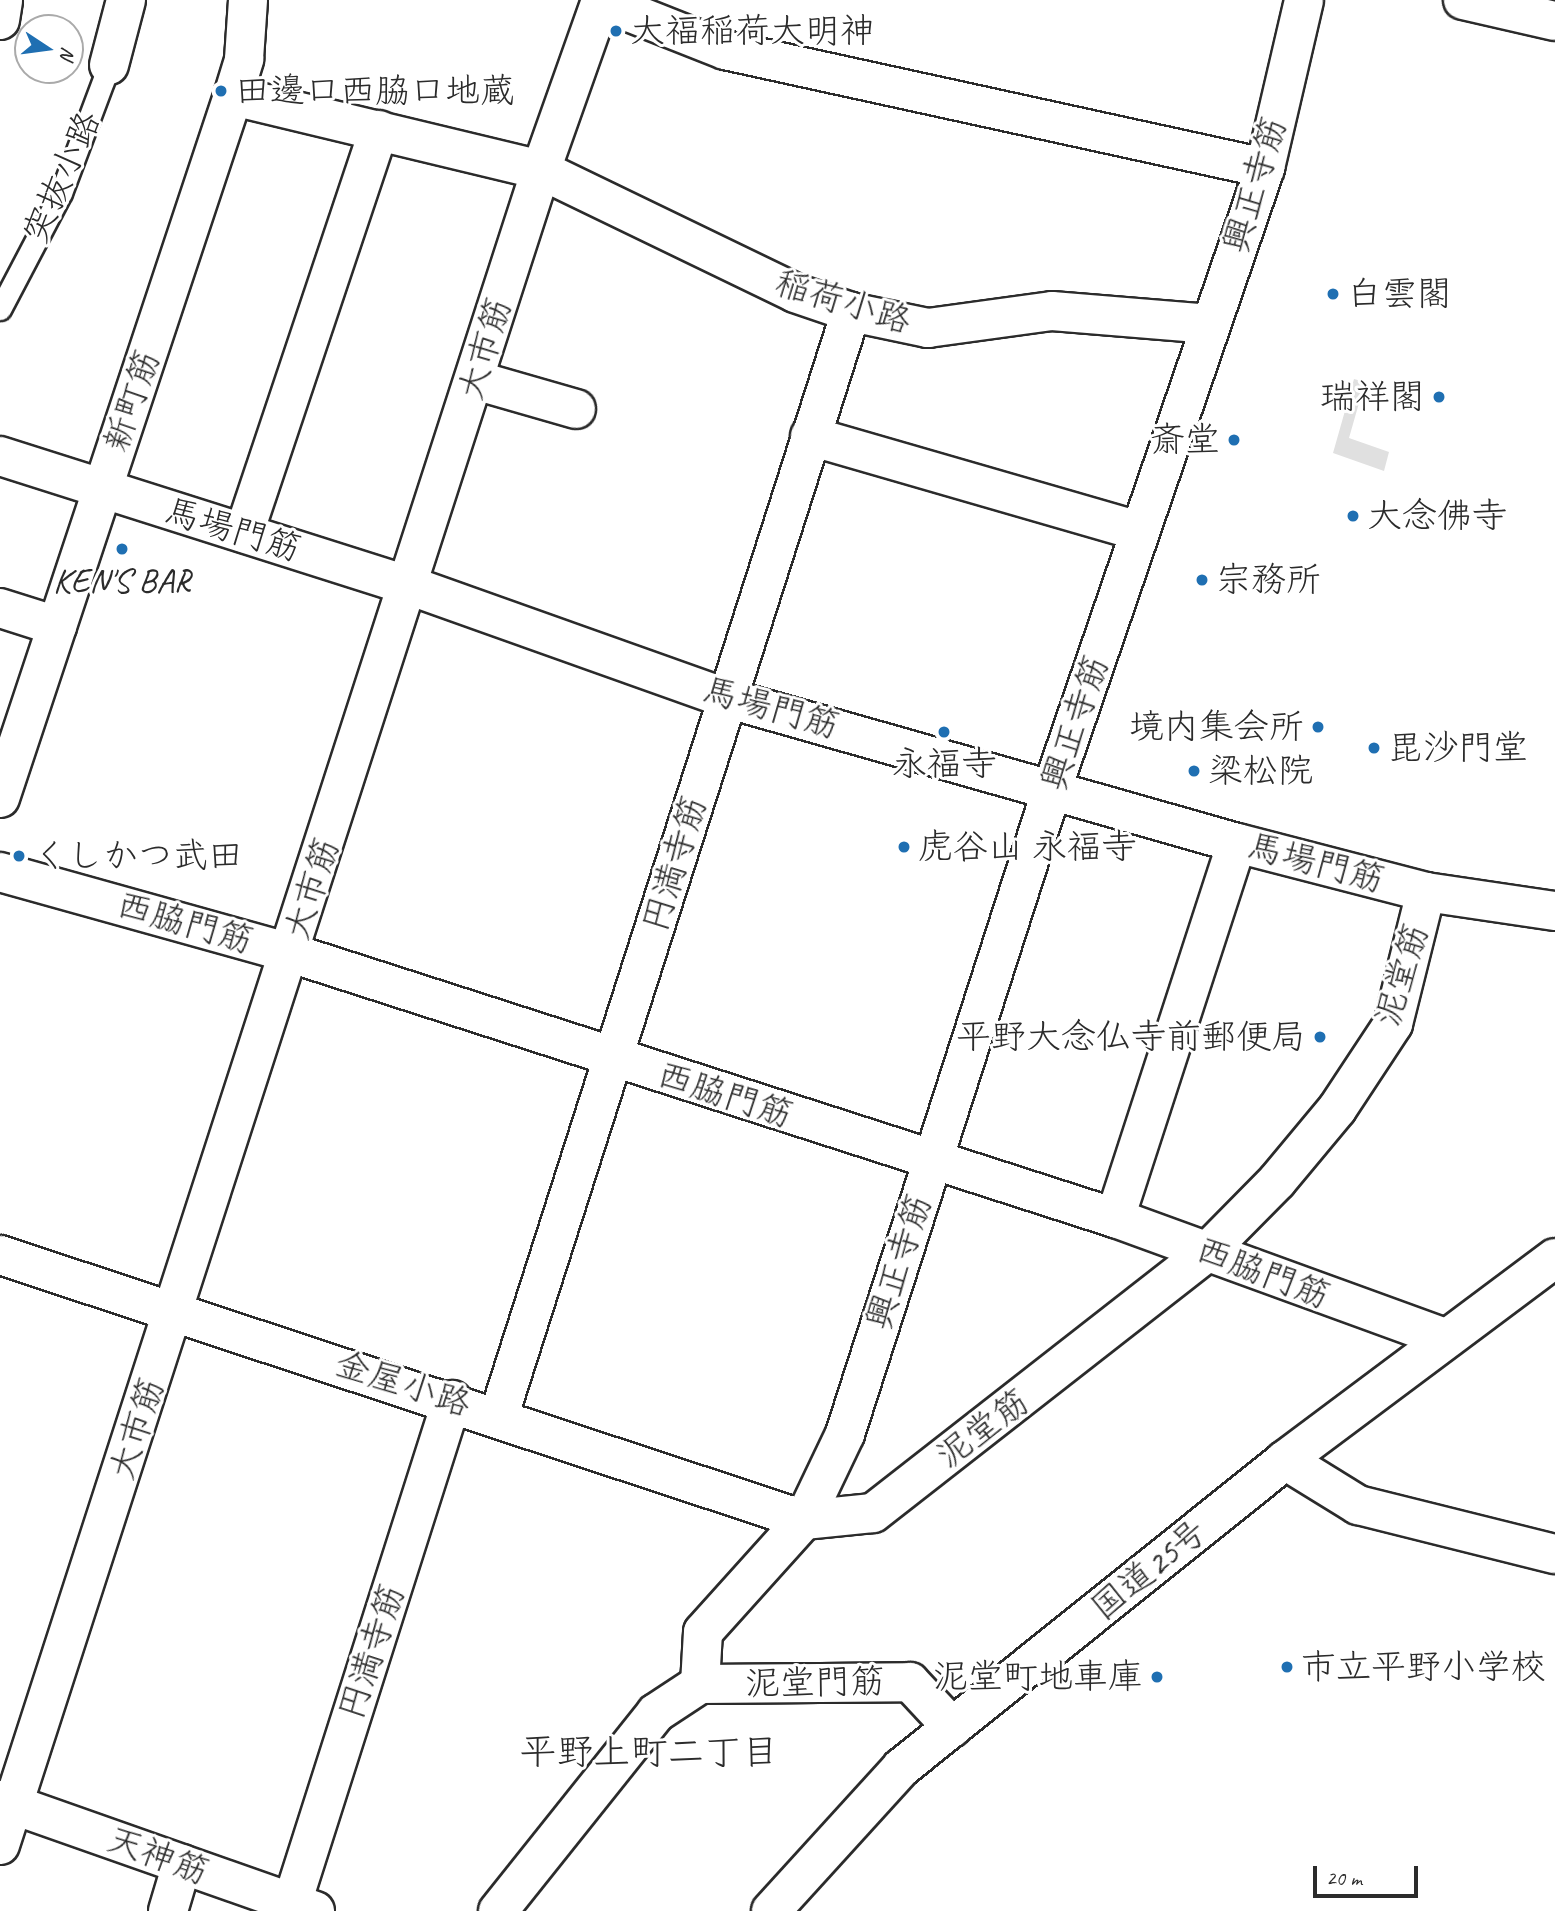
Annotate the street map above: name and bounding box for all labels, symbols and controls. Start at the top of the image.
place label: 大福稲荷大明神 [630,10,875,52]
north arrow [14,14,84,84]
marker: 大福稲荷大明神 [608,23,624,39]
text: N [54,45,81,62]
place label: 田邊口西脇口地蔵 [235,70,515,112]
marker: 田邊口西脇口地蔵 [213,83,229,99]
street label: 突抜小路 [14,105,110,249]
street label: 興正寺筋 [1214,112,1296,258]
street label: 稲荷小路 [770,261,916,343]
place label: 白雲閣 [1347,273,1452,315]
marker: 白雲閣 [1325,286,1341,302]
street label: 大市筋 [450,293,520,405]
street label: 新町筋 [95,345,169,457]
place label: 瑞祥閣 [1320,376,1425,418]
marker: 瑞祥閣 [1431,389,1447,405]
place label: 斎堂 [1150,419,1220,461]
marker: 斎堂 [1226,432,1242,448]
street label: 馬場門筋 [160,489,306,571]
place label: 大念佛寺 [1367,495,1507,537]
marker: 大念佛寺 [1345,508,1361,524]
marker: KEN'S BAR [114,541,130,557]
place label: 宗務所 [1216,559,1321,601]
place label: KEN'S BAR [53,560,191,602]
marker: 宗務所 [1194,572,1210,588]
street label: 興正寺筋 [1032,650,1118,796]
street label: 馬場門筋 [698,669,844,747]
place label: 境内集会所 [1129,706,1304,748]
marker: 境内集会所 [1310,719,1326,735]
marker: 永福寺 [936,724,952,740]
place label: 毘沙門堂 [1388,727,1528,769]
marker: 毘沙門堂 [1366,740,1382,756]
place label: 永福寺 [892,743,996,785]
place label: 梁松院 [1208,750,1313,792]
marker: 梁松院 [1186,763,1202,779]
street label: 円満寺筋 [634,791,716,937]
street label: 馬場門筋 [1243,825,1389,901]
place label: 虎谷山 永福寺 [918,826,1136,868]
street label: 大市筋 [276,833,348,945]
place label: くしかつ武田 [33,835,243,877]
marker: 虎谷山 永福寺 [896,839,912,855]
marker: くしかつ武田 [11,848,27,864]
street label: 西脇門筋 [112,884,258,962]
street label: 泥堂筋 [1367,919,1437,1031]
place label: 平野大念仏寺前郵便局 [956,1016,1306,1058]
marker: 平野大念仏寺前郵便局 [1312,1029,1328,1045]
street label: 西脇門筋 [652,1053,798,1137]
street label: 興正寺筋 [857,1189,941,1335]
street label: 西脇門筋 [1190,1228,1336,1318]
street label: 金屋小路 [330,1342,476,1426]
street label: 大市筋 [101,1373,173,1485]
street label: 泥堂筋 [928,1381,1038,1477]
street label: 国道25号 [1083,1511,1215,1629]
street label: 円満寺筋 [330,1579,414,1725]
place label: 市立平野小学校 [1301,1646,1546,1688]
place label: 泥堂町地車庫 [933,1656,1143,1698]
marker: 市立平野小学校 [1279,1659,1295,1675]
street label: 泥堂門筋 [745,1661,885,1705]
marker: 泥堂町地車庫 [1149,1669,1165,1685]
district label: 平野上町二丁目 [520,1730,778,1774]
street label: 天神筋 [101,1818,215,1894]
scale bar [1317,1852,1422,1896]
text: 20 m [1326,1865,1362,1891]

